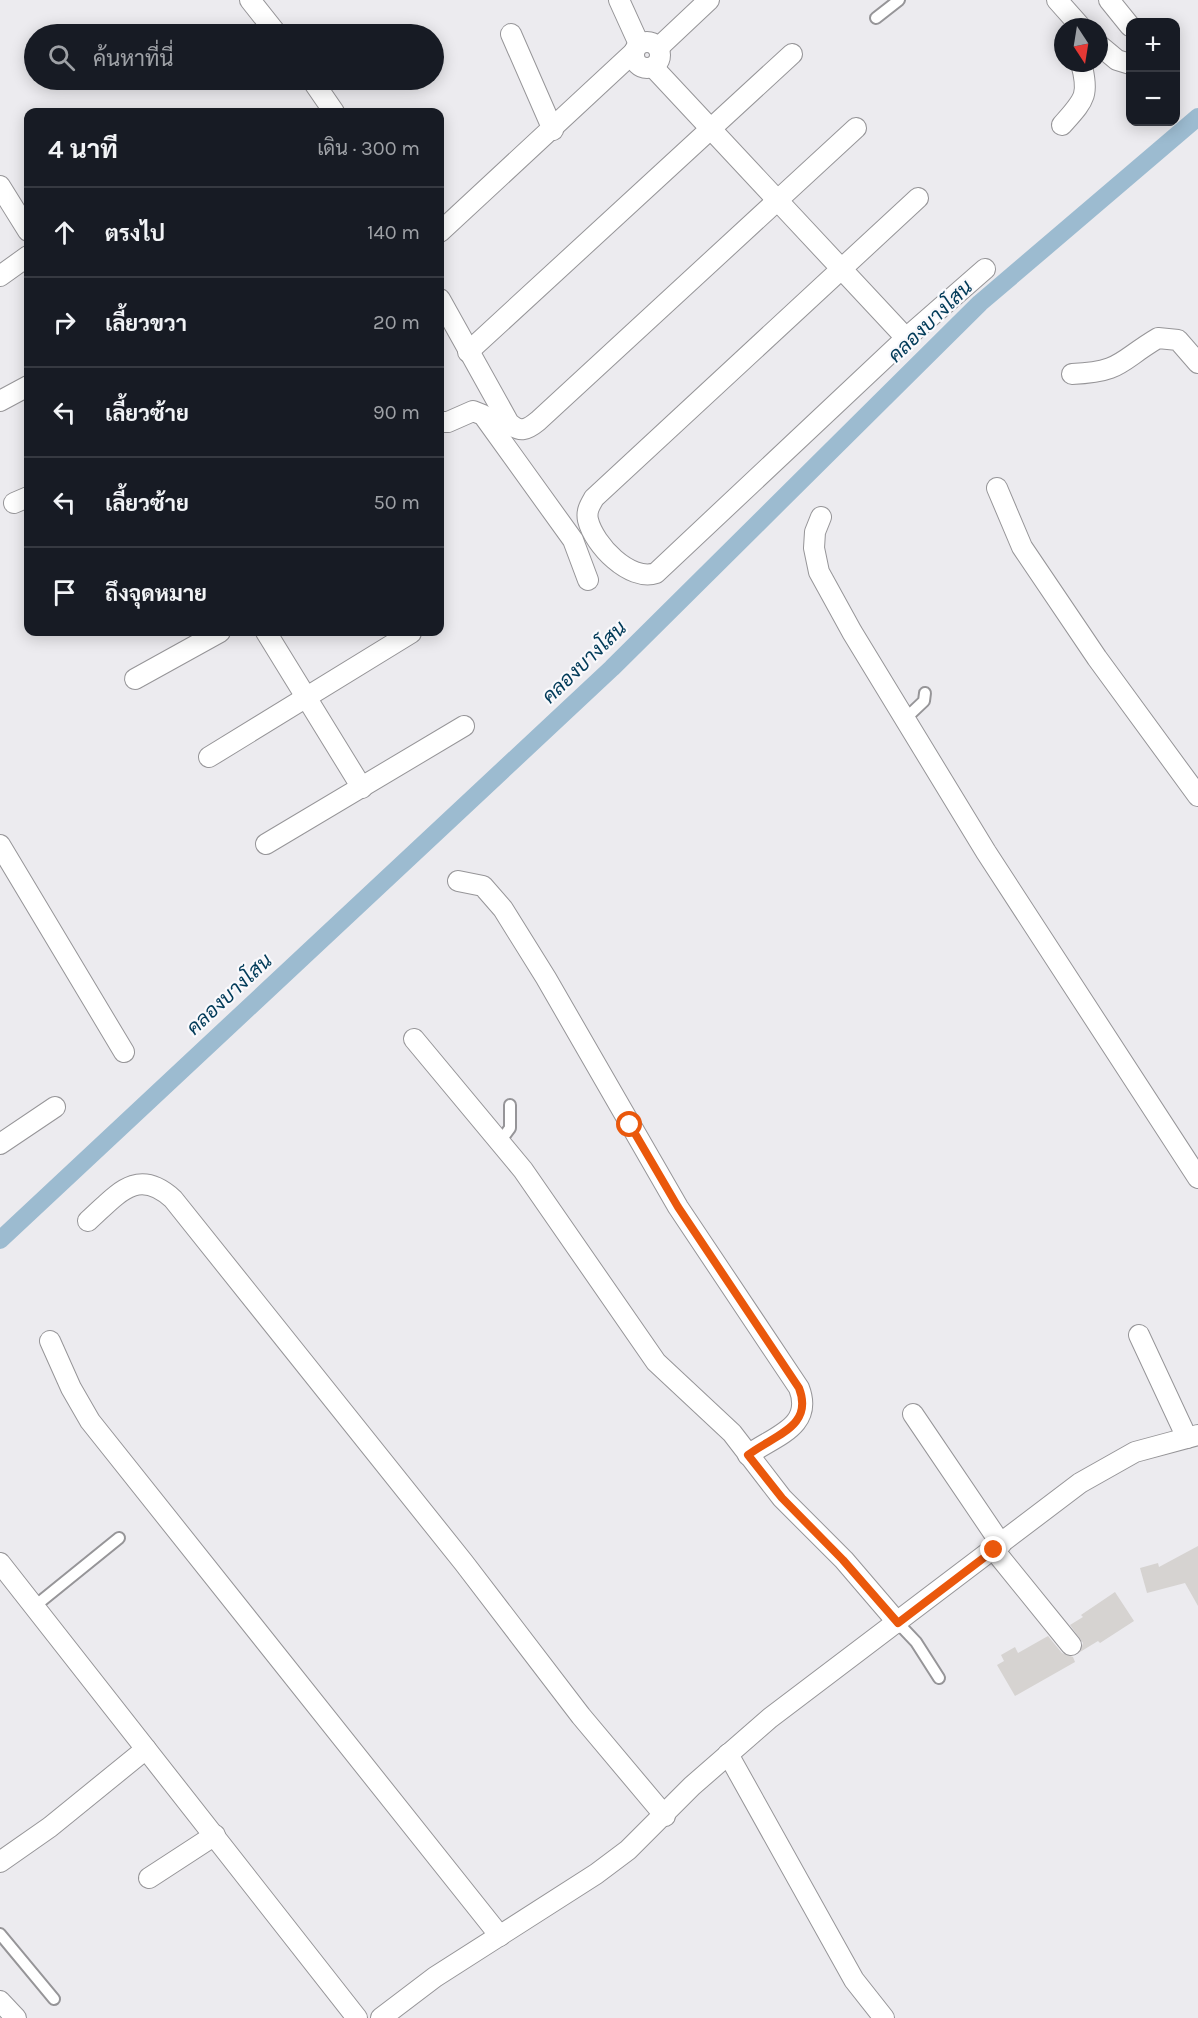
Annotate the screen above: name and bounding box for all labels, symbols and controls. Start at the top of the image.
north arrow [1054,18,1108,72]
map controls [1126,18,1180,126]
button: + [1126,18,1180,72]
search box [24,24,444,90]
icon: search [45,41,78,74]
text: ค้นหาที่นี่ [93,46,173,72]
button: − [1126,72,1180,126]
text: 4 นาที [48,134,118,165]
text: เดิน · 300 m [317,137,420,160]
icon: ahead [48,216,81,249]
text: ตรงไป [105,221,165,247]
text: 140 m [367,221,420,244]
water label: คลองบางโสน [882,274,977,367]
icon: right [48,306,81,339]
text: เลี้ยวขวา [105,311,187,337]
text: 20 m [373,311,420,334]
icon: left [48,396,81,429]
text: เลี้ยวซ้าย [105,401,189,427]
text: 90 m [373,401,420,424]
icon: left [48,486,81,519]
text: เลี้ยวซ้าย [105,491,189,517]
text: 50 m [373,491,420,514]
icon: arrive [48,576,81,609]
text: ถึงจุดหมาย [105,581,207,607]
water label: คลองบางโสน [536,615,631,708]
water label: คลองบางโสน [181,947,277,1040]
route start [616,1111,642,1137]
route end [980,1536,1006,1562]

